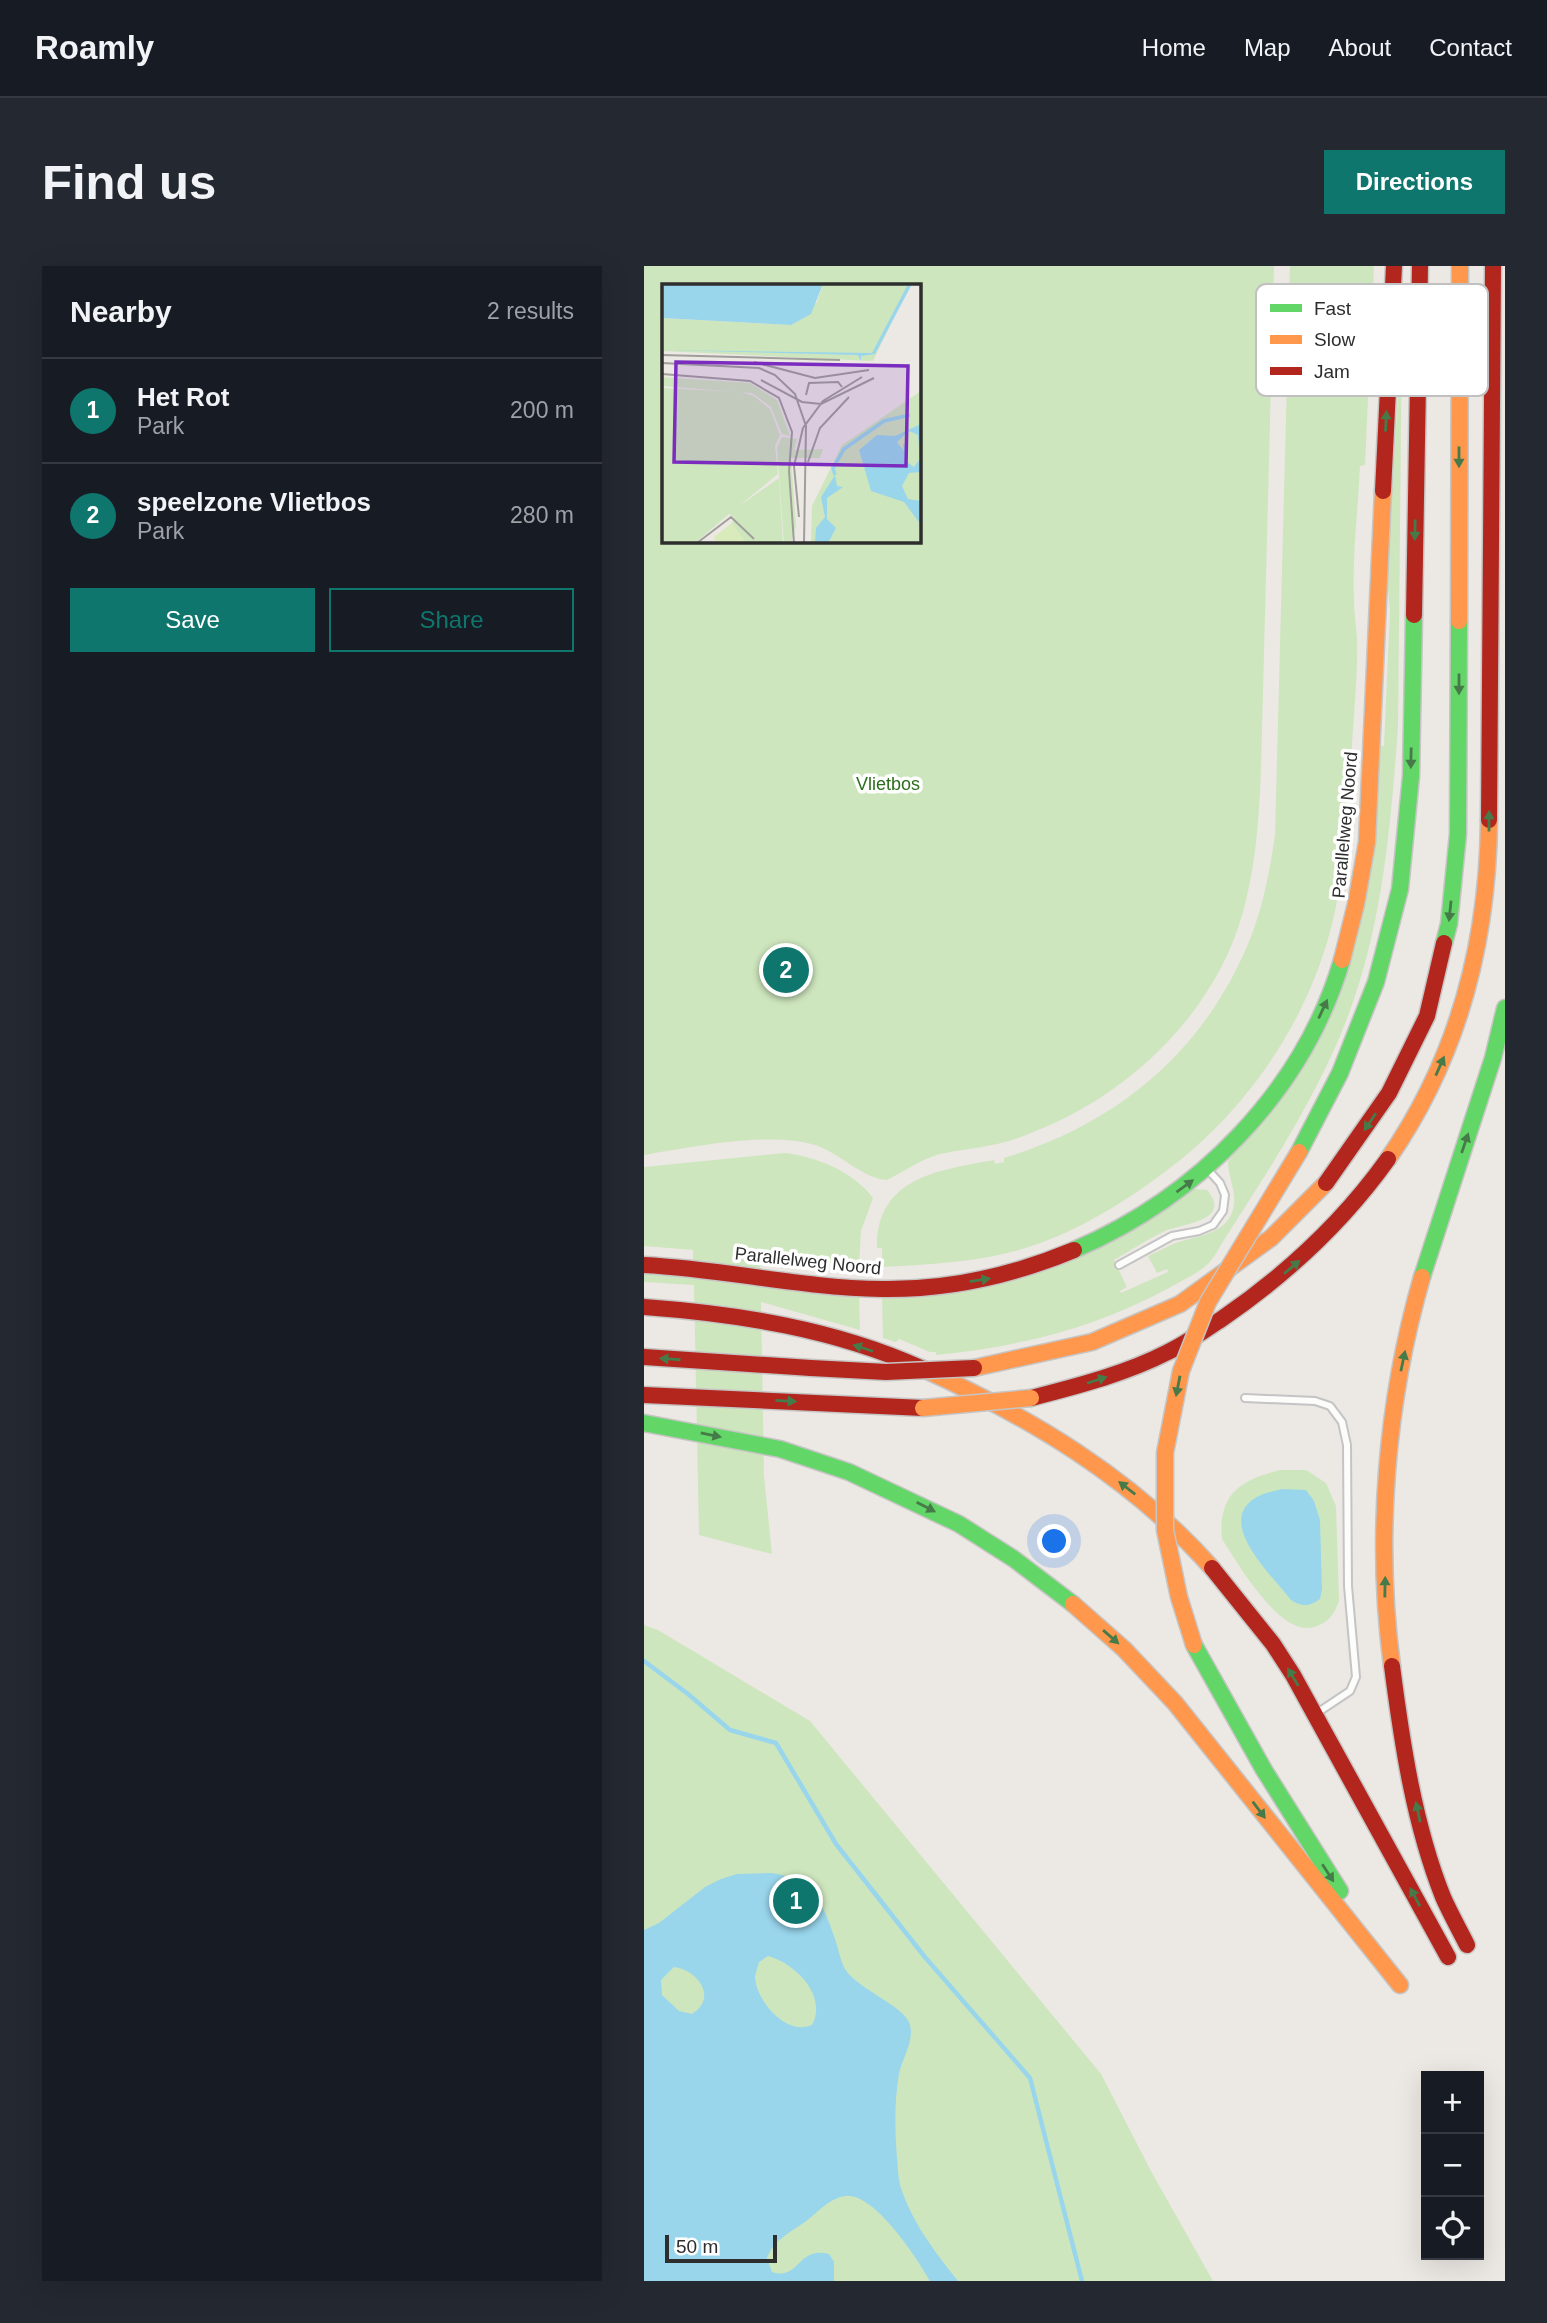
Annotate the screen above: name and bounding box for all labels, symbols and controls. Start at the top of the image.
text: Roamly [35,29,154,66]
text: Home [1142,34,1206,61]
text: Map [1244,34,1291,61]
text: About [1329,34,1391,61]
text: Contact [1429,34,1512,61]
button: Directions [1324,150,1505,214]
text: Find us [42,155,216,209]
inset map [662,284,920,542]
legend [1256,284,1488,396]
text: Nearby [70,295,172,328]
text: 2 results [487,298,574,324]
text: Fast [1314,298,1352,319]
text: Slow [1314,329,1355,350]
text: Jam [1314,361,1350,382]
text: Het Rot [137,382,229,412]
text: 1 [87,397,99,423]
text: 200 m [510,397,574,423]
one-way arrow [1381,410,1392,432]
text: Park [137,413,184,439]
one-way arrow [1453,446,1465,468]
text: speelzone Vlietbos [137,487,371,517]
text: 2 [87,502,99,528]
text: 280 m [510,502,574,528]
text: Park [137,518,184,544]
one-way arrow [1410,519,1421,541]
button: Save [70,588,315,652]
button: Share [329,588,574,652]
one-way arrow [1453,673,1464,695]
one-way arrow [1405,747,1417,769]
street label: Parallelweg Noord [1329,751,1361,899]
park label: Vlietbos [856,774,920,794]
one-way arrow [1483,809,1495,831]
one-way arrow [1444,901,1455,923]
pin: 2 [763,944,809,996]
one-way arrow [1318,999,1329,1019]
one-way arrow [1434,1056,1446,1076]
one-way arrow [1363,1112,1376,1131]
one-way arrow [1460,1132,1471,1153]
one-way arrow [1176,1179,1194,1193]
street label: Parallelweg Noord [734,1243,882,1279]
one-way arrow [1284,1260,1301,1275]
one-way arrow [969,1274,991,1285]
one-way arrow [852,1342,873,1353]
one-way arrow [1397,1350,1408,1372]
one-way arrow [658,1353,680,1364]
one-way arrow [1087,1375,1108,1385]
one-way arrow [1172,1375,1183,1397]
one-way arrow [775,1396,797,1407]
one-way arrow [700,1430,722,1441]
one-way arrow [1119,1481,1137,1496]
one-way arrow [916,1502,936,1513]
your location [1037,1524,1071,1558]
one-way arrow [1379,1576,1391,1598]
one-way arrow [1103,1629,1120,1644]
one-way arrow [1286,1667,1299,1686]
one-way arrow [1251,1801,1265,1819]
one-way arrow [1412,1801,1423,1823]
one-way arrow [1321,1863,1334,1882]
pin: 1 [773,1875,819,1927]
one-way arrow [1409,1887,1420,1907]
map controls [1421,2071,1484,2260]
button: + [1421,2071,1484,2134]
button: − [1421,2134,1484,2197]
button: locate [1421,2197,1484,2260]
scale bar [665,2232,777,2264]
text: 50 m [676,2236,718,2257]

